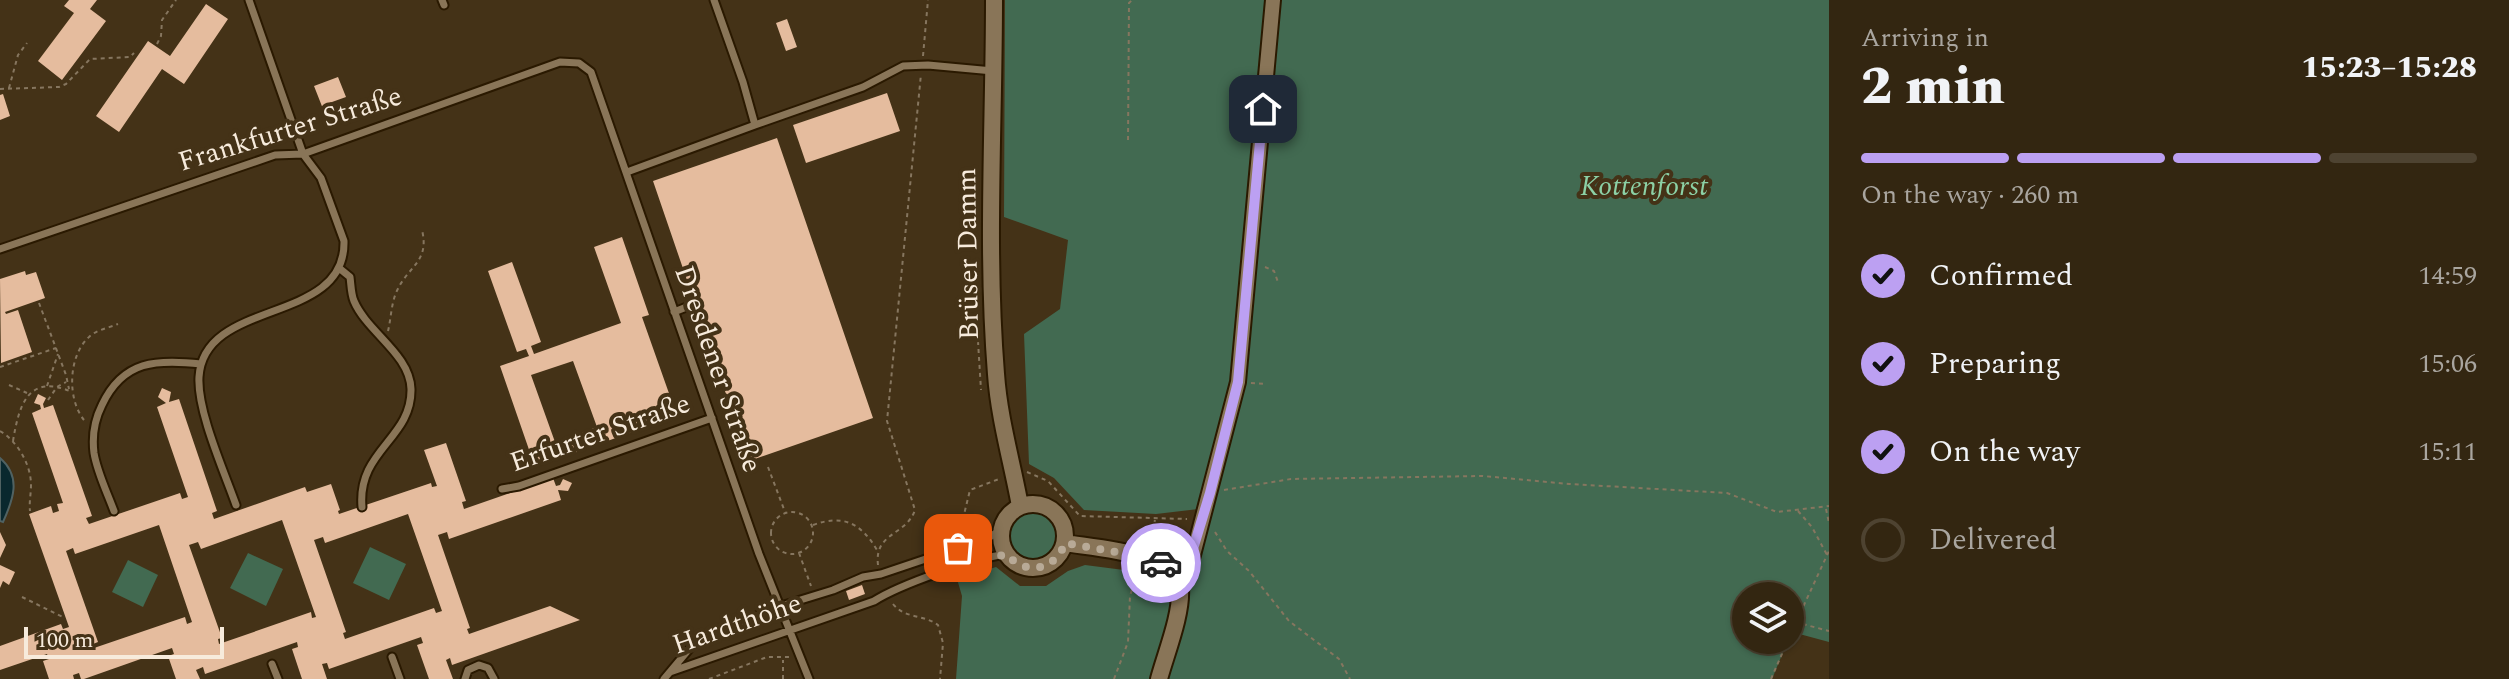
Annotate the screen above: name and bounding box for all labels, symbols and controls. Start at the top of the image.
text: Arriving in [1861,18,1989,58]
text: 15:23–15:28 [2301,45,2477,91]
text: 2 min [1861,48,2005,127]
street label: Frankfurter Straße [173,75,407,183]
pin [1229,75,1297,143]
icon: home [1241,87,1285,131]
park label: Kottenforst [1580,165,1709,208]
street label: Brüser Damm [945,167,991,341]
text: On the way · 260 m [1861,175,2079,215]
text: Confirmed [1929,253,2073,299]
icon: check [1861,254,1905,298]
text: 14:59 [2418,256,2477,296]
street label: Dresdener Straße [662,260,774,478]
text: Preparing [1929,341,2061,387]
icon: check [1861,342,1905,386]
text: 15:06 [2418,344,2477,384]
street label: Erfurter Straße [504,382,696,484]
text: On the way [1929,429,2080,475]
icon: check [1861,430,1905,474]
text: 15:11 [2418,432,2477,472]
pin [924,514,992,582]
text: Delivered [1929,517,2057,563]
courier [1121,523,1201,603]
icon: bag [936,526,980,570]
icon: car [1139,541,1183,585]
street label: Hardthöhe [666,582,808,666]
map controls [1732,582,1804,654]
button: layers [1732,582,1804,654]
scale bar [24,623,224,659]
text: 100 m [36,624,93,657]

